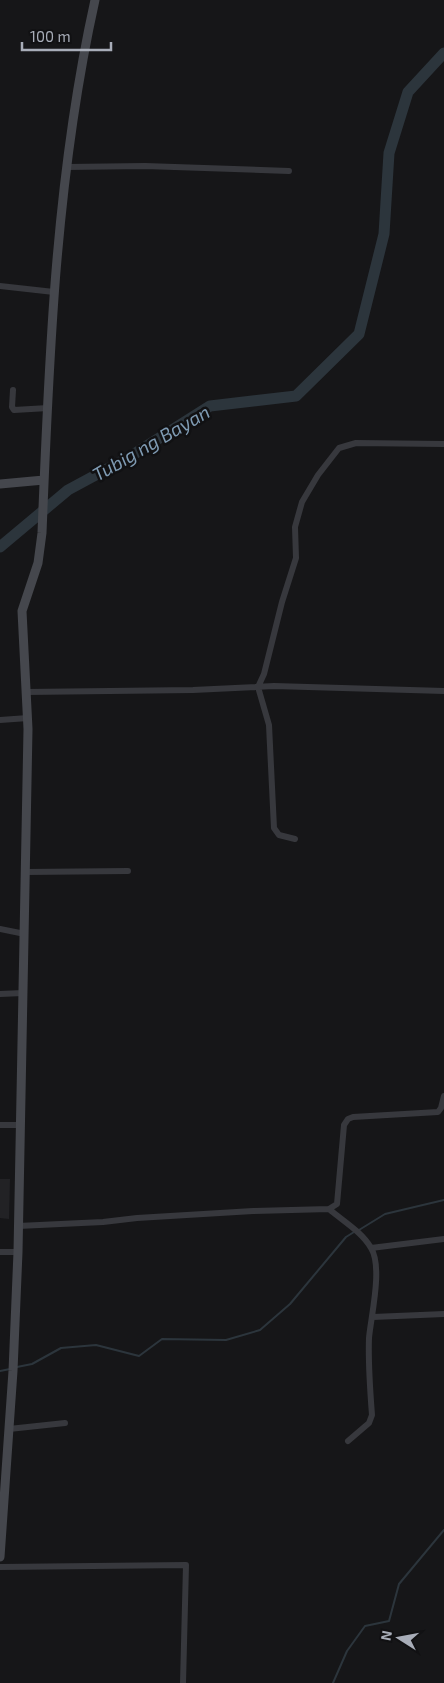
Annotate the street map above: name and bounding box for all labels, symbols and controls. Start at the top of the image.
scale bar [22,20,111,52]
text: 100 m [30,27,71,45]
water label: Tubig ng Bayan [88,400,214,486]
north arrow [374,1613,424,1663]
text: N [376,1629,395,1642]

